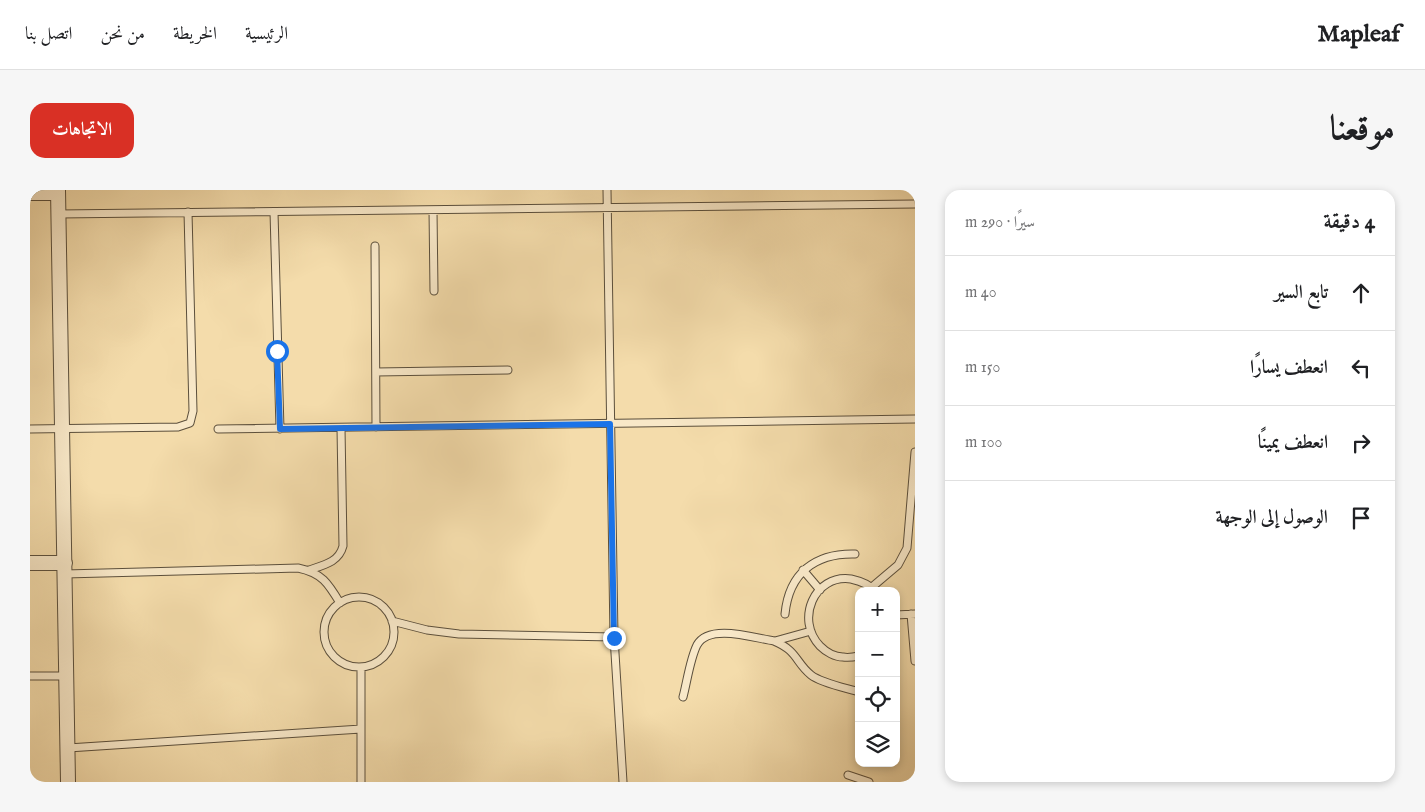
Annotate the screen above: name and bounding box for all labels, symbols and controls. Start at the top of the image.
text: Mapleaf [1318,19,1400,50]
text: اتصل بنا [25,23,72,46]
text: من نحن [100,23,145,46]
text: الخريطة [173,23,217,46]
text: الرئيسية [245,23,288,46]
button: الاتجاهات [30,103,134,158]
text: موقعنا [1330,107,1395,152]
text: 4 دقيقة [1323,209,1375,236]
text: سيرًا · 290 m [965,213,1035,233]
icon: ahead [1347,279,1375,307]
text: تابع السير [1274,281,1328,305]
text: 40 m [965,283,997,303]
route start [266,340,289,363]
icon: left [1347,354,1375,382]
text: انعطف يسارًا [1250,356,1328,380]
text: 150 m [965,358,1000,378]
icon: right [1347,429,1375,457]
text: انعطف يمينًا [1258,431,1328,455]
text: 100 m [965,433,1002,453]
icon: arrive [1347,504,1375,532]
text: الوصول إلى الوجهة [1216,506,1328,530]
map controls [855,587,900,767]
button: + [855,587,900,632]
route end [603,627,626,650]
button: − [855,632,900,677]
button: locate [855,677,900,722]
button: layers [855,722,900,767]

